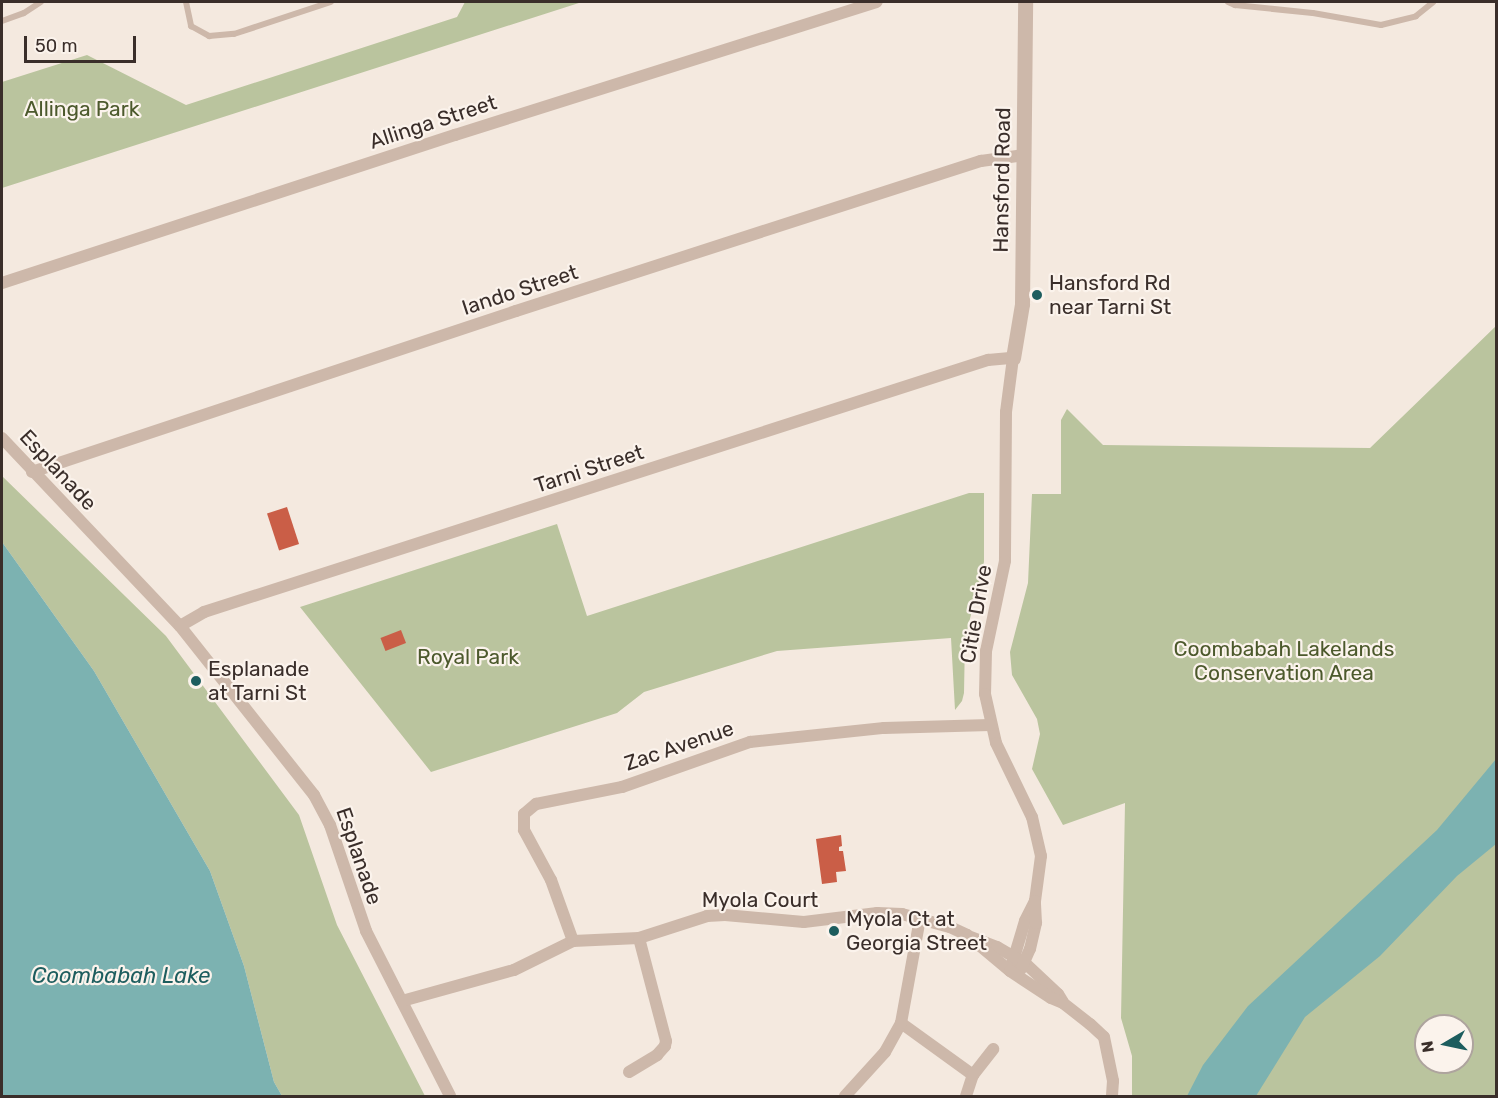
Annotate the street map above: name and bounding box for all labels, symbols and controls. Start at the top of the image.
scale bar [27,24,140,62]
text: 50 m [35,35,78,57]
street label: Allinga Street [366,90,500,154]
park label: Allinga Park [24,96,140,122]
street label: Hansford Road [988,107,1016,253]
street label: Iando Street [459,259,581,321]
place label: Hansford Rd near Tarni St [1049,270,1172,320]
marker: Hansford Rd near Tarni St [1030,288,1044,302]
street label: Esplanade [14,424,102,516]
street label: Tarni Street [531,439,647,499]
street label: Citie Drive [955,563,997,665]
park label: Coombabah Lakelands Conservation Area [1174,636,1394,686]
park label: Royal Park [417,644,519,670]
place label: Esplanade at Tarni St [208,656,309,706]
marker: Esplanade at Tarni St [189,674,203,688]
street label: Zac Avenue [621,715,737,777]
street label: Esplanade [331,804,387,908]
street label: Myola Court [702,887,818,913]
place label: Myola Ct at Georgia Street [846,906,987,956]
marker: Myola Ct at Georgia Street [827,924,841,938]
water label: Coombabah Lake [32,963,210,989]
north arrow [1414,1014,1474,1074]
text: N [1417,1039,1438,1054]

